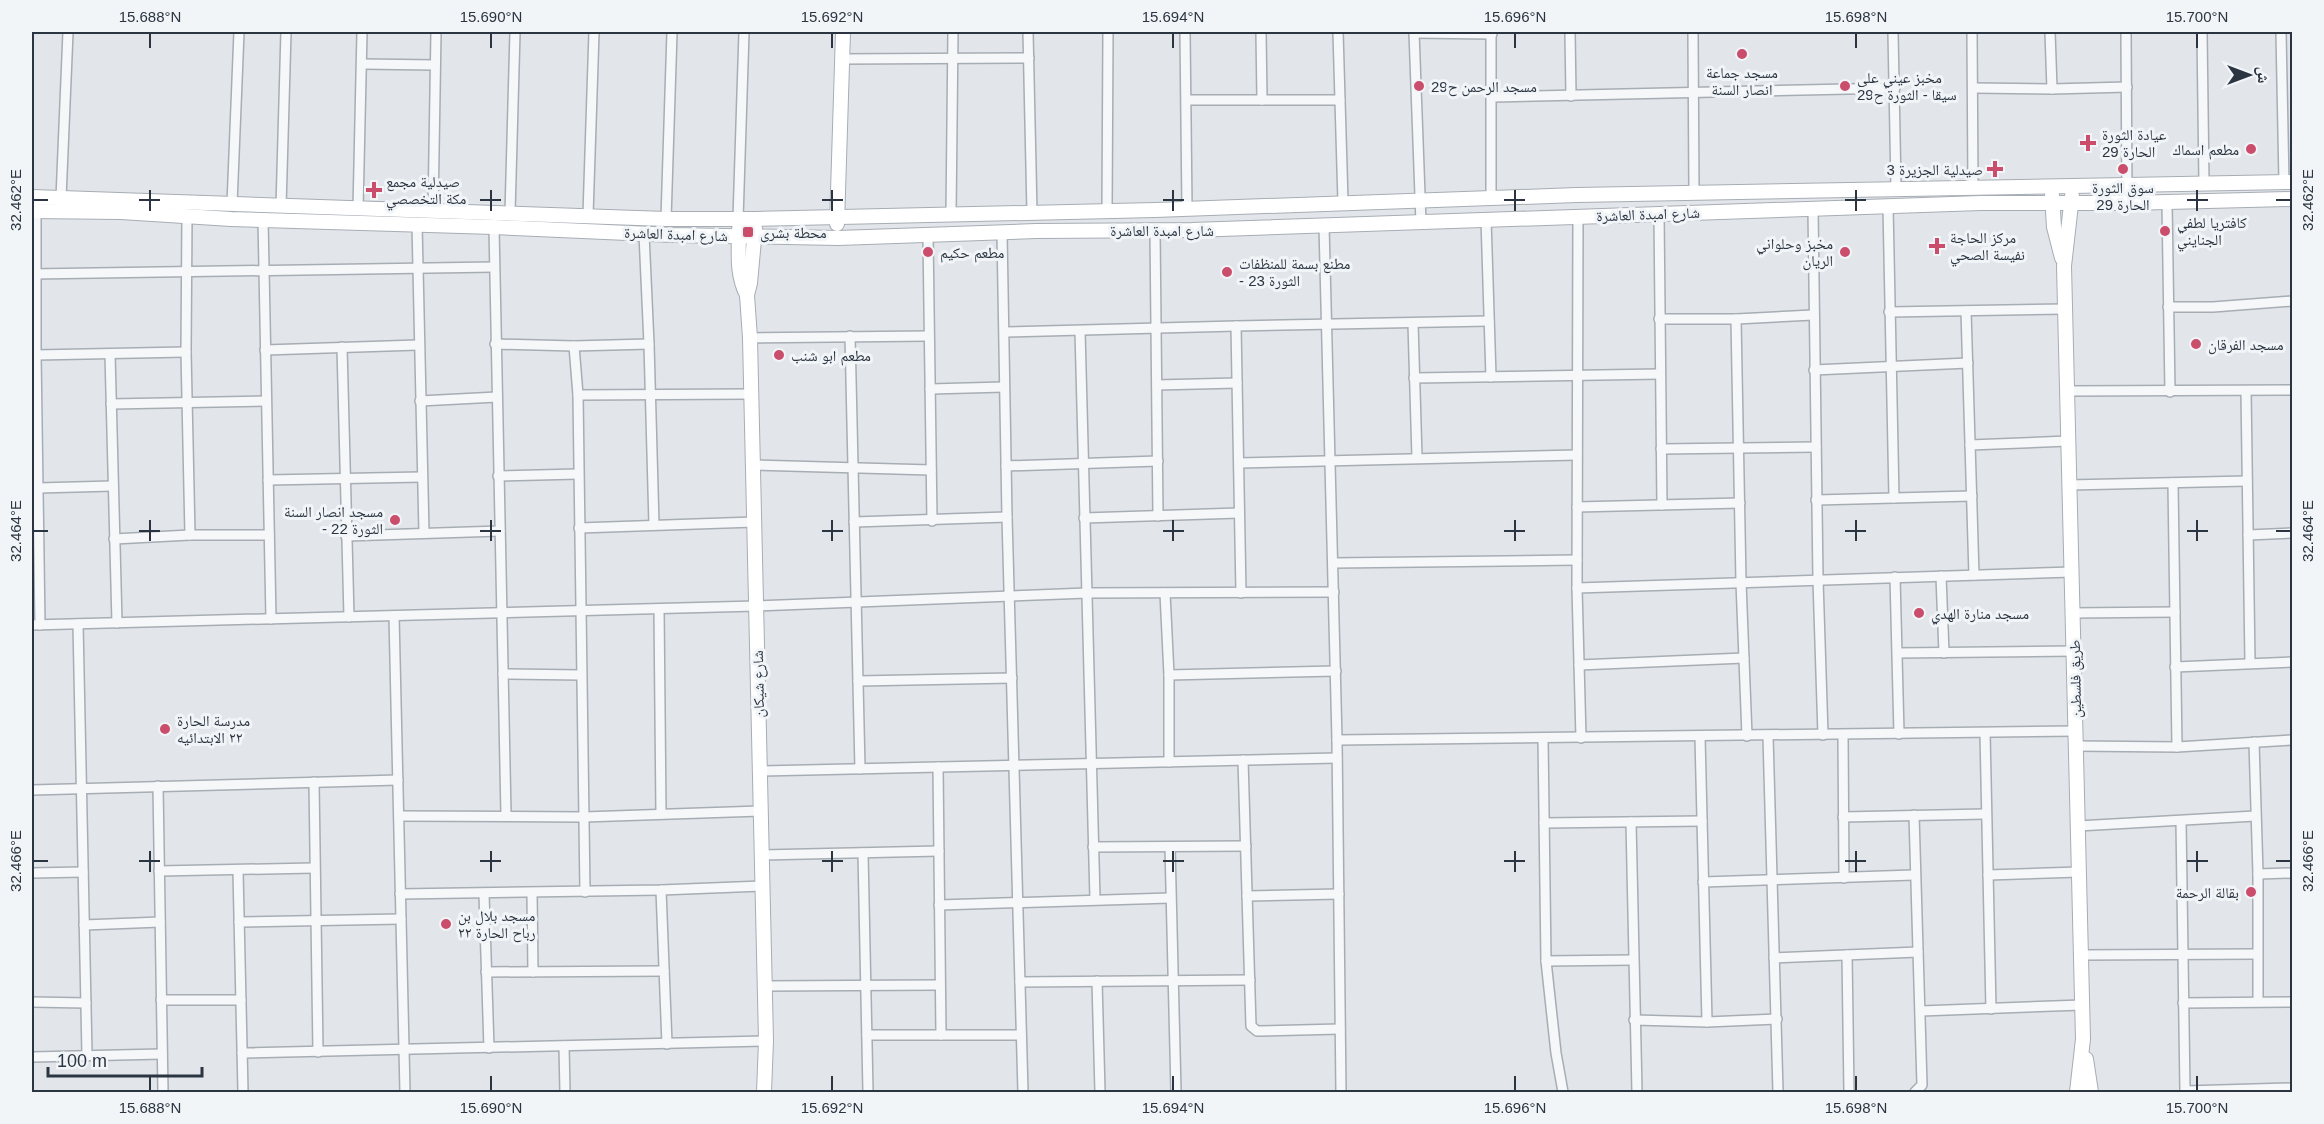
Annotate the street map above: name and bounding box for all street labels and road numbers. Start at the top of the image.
street label: شارع امبدة العاشرة [1596,204,1700,226]
street label: شارع امبدة العاشرة [1110,222,1214,241]
street label: شارع امبدة العاشرة [624,224,728,246]
street label: طريق فلسطين [2066,640,2086,718]
street label: شارع شيكان [749,650,769,718]

